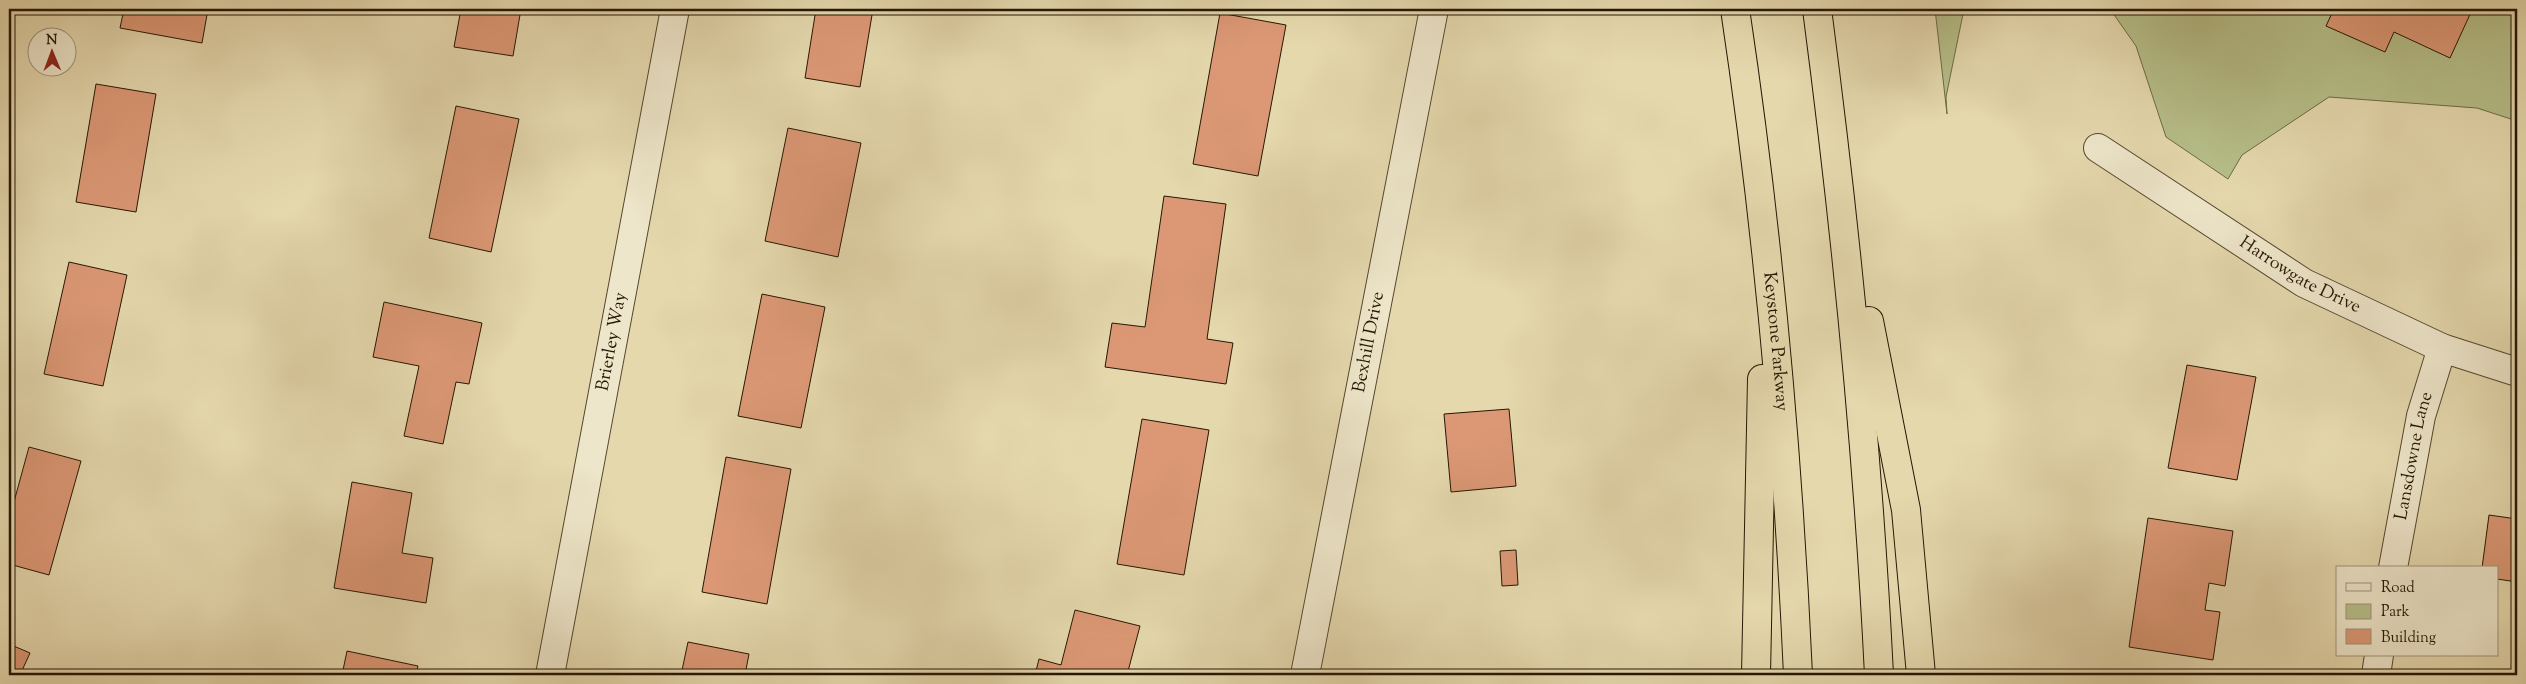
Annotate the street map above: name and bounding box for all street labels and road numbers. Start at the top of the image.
street label: Harrowgate Drive [2234,231,2365,321]
street label: Keystone Parkway [1755,271,1794,412]
street label: Bexhill Drive [1347,289,1392,395]
street label: Brierley Way [591,290,635,393]
street label: Lansdowne Lane [2389,389,2441,522]

